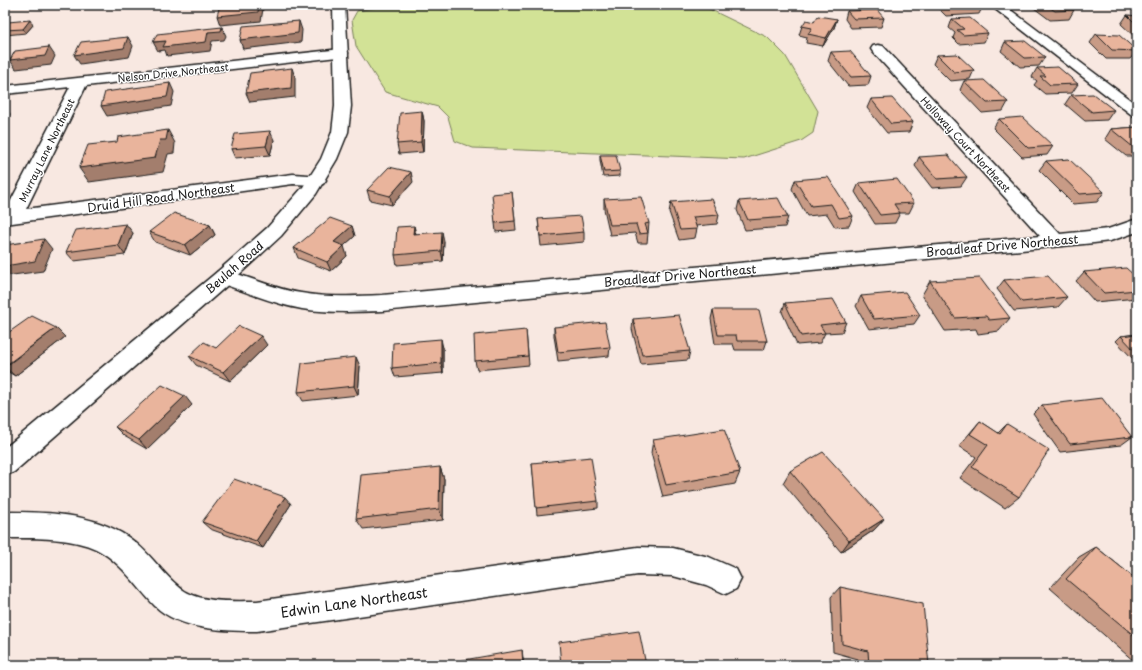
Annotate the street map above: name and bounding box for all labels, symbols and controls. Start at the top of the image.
street label: Nelson Drive Northeast [117,59,229,85]
street label: Holloway Court Northeast [917,93,1015,196]
street label: Murray Lane Northeast [14,96,78,204]
street label: Druid Hill Road Northeast [86,178,236,216]
street label: Broadleaf Drive Northeast [925,229,1079,261]
street label: Beulah Road [201,237,267,297]
street label: Broadleaf Drive Northeast [603,259,757,291]
street label: Edwin Lane Northeast [279,581,429,623]

